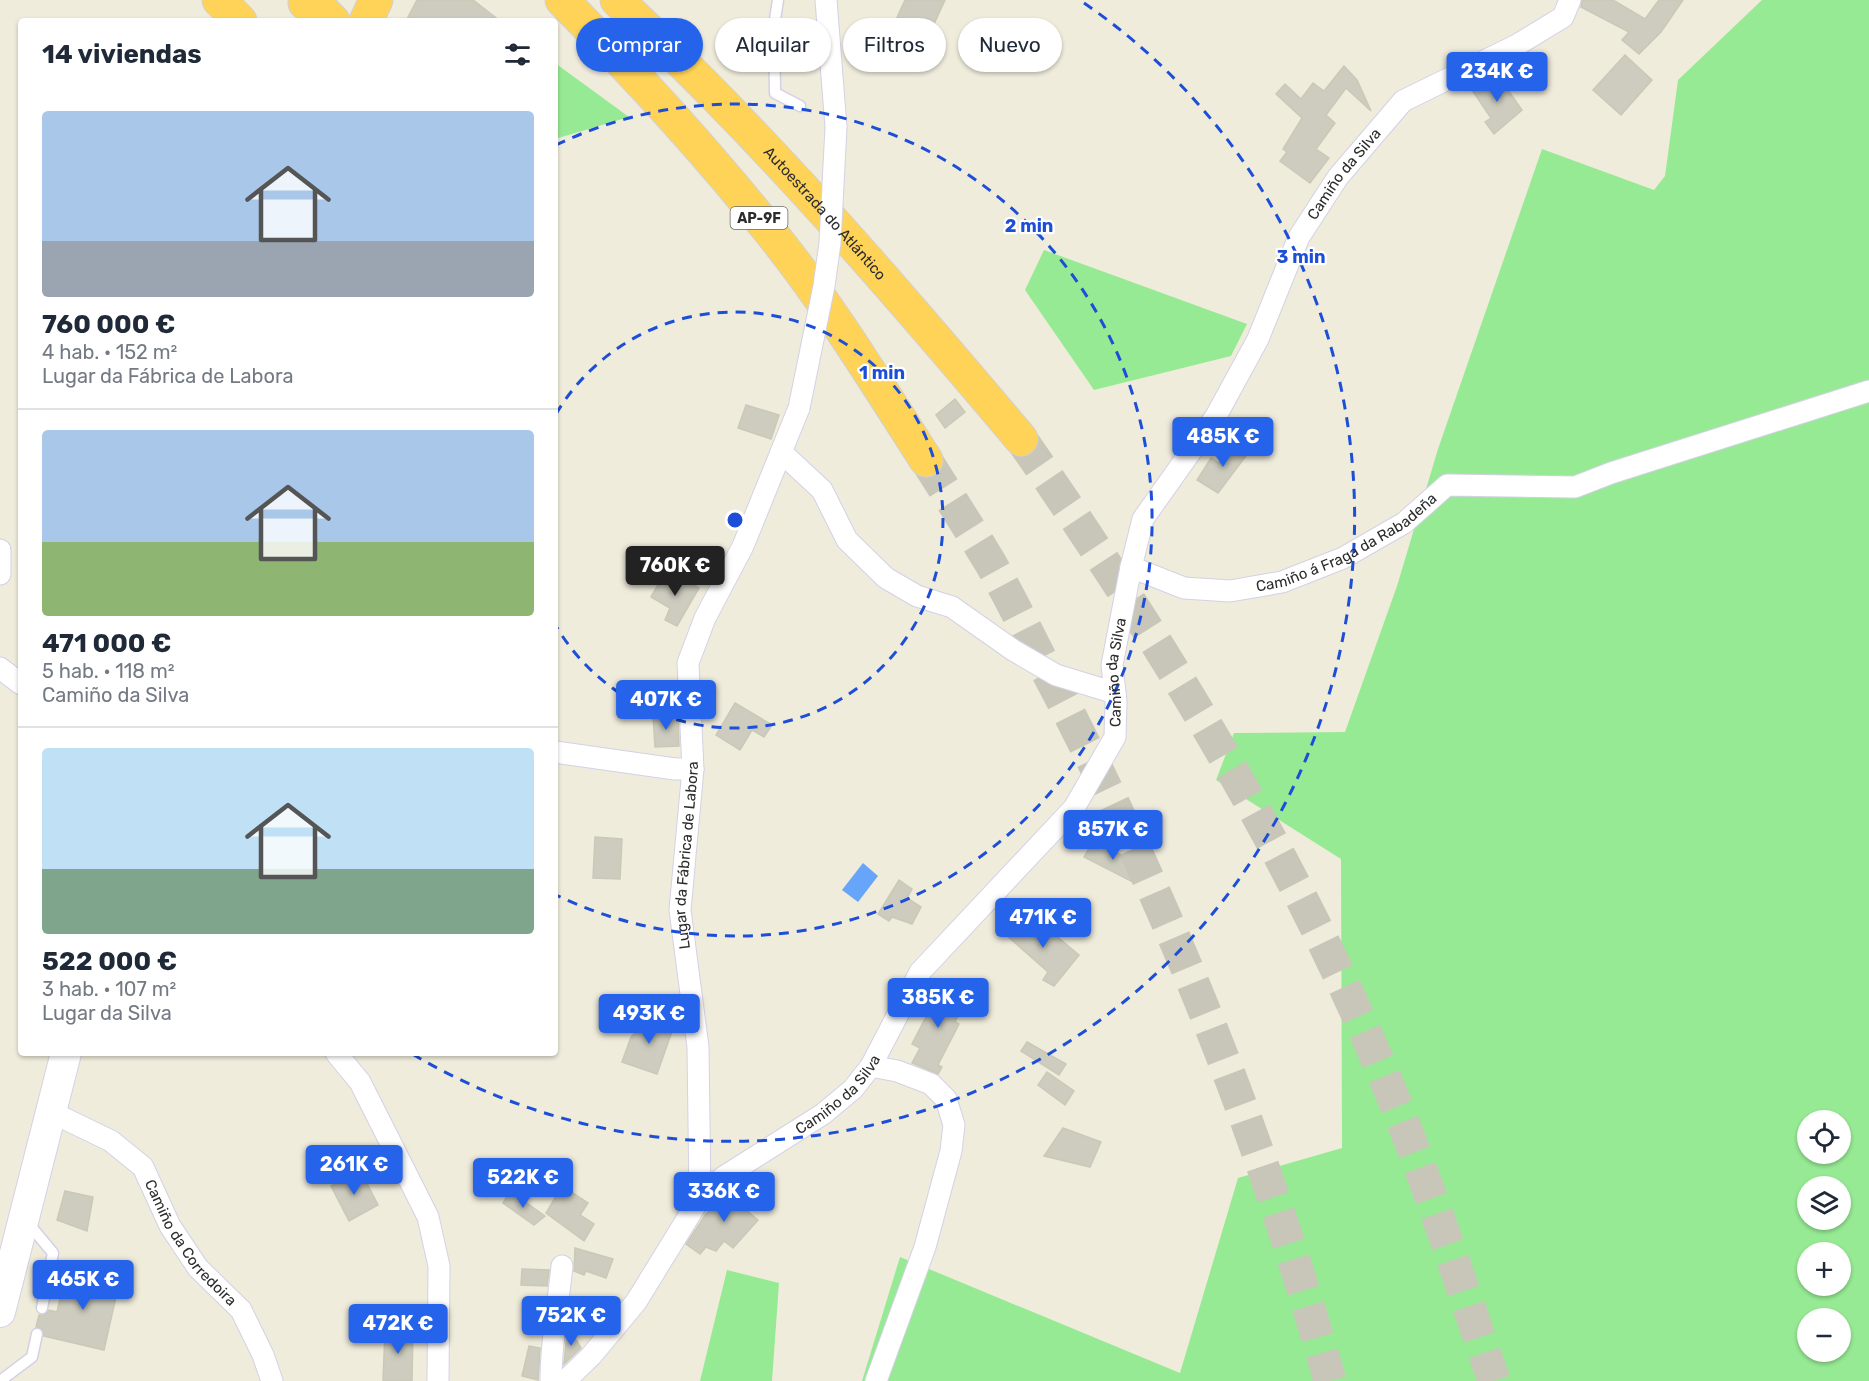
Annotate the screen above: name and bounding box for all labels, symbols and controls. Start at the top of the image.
chip: Comprar [576,18,703,72]
chip: Alquilar [715,18,831,72]
chip: Filtros [843,18,946,72]
chip: Nuevo [958,18,1062,72]
icon: filters [501,38,534,71]
text: 14 viviendas [42,39,202,70]
pin: 234K € [1448,52,1546,103]
text: 234K € [1461,59,1533,83]
street label: Camiño da Silva [1304,125,1385,223]
street label: Autoestrada do Atlántico [760,143,890,284]
icon: home [234,150,342,258]
road number: AP-9F [730,207,788,229]
text: 2 min [1005,215,1053,237]
text: 3 min [1277,246,1325,268]
text: 760 000 € [42,309,175,340]
text: 4 hab. · 152 m² [42,340,177,364]
text: 1 min [859,362,905,384]
text: Lugar da Fábrica de Labora [42,364,293,388]
pin: 485K € [1174,417,1272,468]
text: 485K € [1186,424,1260,448]
icon: home [234,469,342,577]
street label: Camiño á Fraga da Rabadeña [1254,489,1440,595]
centre of rings [725,510,745,530]
pin: 760K € [626,546,724,597]
text: 760K € [640,553,710,577]
street label: Camiño da Silva [1103,616,1130,727]
text: 471 000 € [42,628,171,659]
text: 5 hab. · 118 m² [42,659,175,683]
pin: 407K € [617,680,715,731]
text: Camiño da Silva [42,683,189,707]
text: 407K € [630,687,702,711]
street label: Lugar da Fábrica de Labora [671,761,702,950]
icon: home [234,787,342,895]
pin: 857K € [1064,810,1162,861]
text: 857K € [1077,817,1149,841]
pin: 471K € [994,898,1092,949]
text: 471K € [1009,905,1077,929]
text: 522 000 € [42,946,177,977]
text: 3 hab. · 107 m² [42,977,176,1001]
pin: 385K € [889,978,987,1029]
text: 385K € [902,985,974,1009]
pin: 493K € [600,994,698,1045]
text: Lugar da Silva [42,1001,172,1025]
text: 493K € [613,1001,685,1025]
street label: Camiño da Silva [792,1052,884,1138]
map controls [1797,1110,1851,1362]
button: locate [1797,1110,1851,1164]
pin: 261K € [305,1145,403,1196]
text: 261K € [320,1152,388,1176]
pin: 522K € [474,1158,572,1209]
text: 522K € [487,1165,559,1189]
pin: 336K € [675,1172,773,1223]
button: layers [1797,1176,1851,1230]
street label: Camiño da Corredoira [141,1177,240,1310]
text: 336K € [688,1179,760,1203]
button: + [1797,1242,1851,1296]
pin: 465K € [34,1260,132,1311]
text: 465K € [47,1267,119,1291]
pin: 752K € [522,1296,620,1347]
text: 752K € [536,1303,606,1327]
pin: 472K € [349,1304,447,1355]
button: − [1797,1308,1851,1362]
text: 472K € [363,1311,433,1335]

